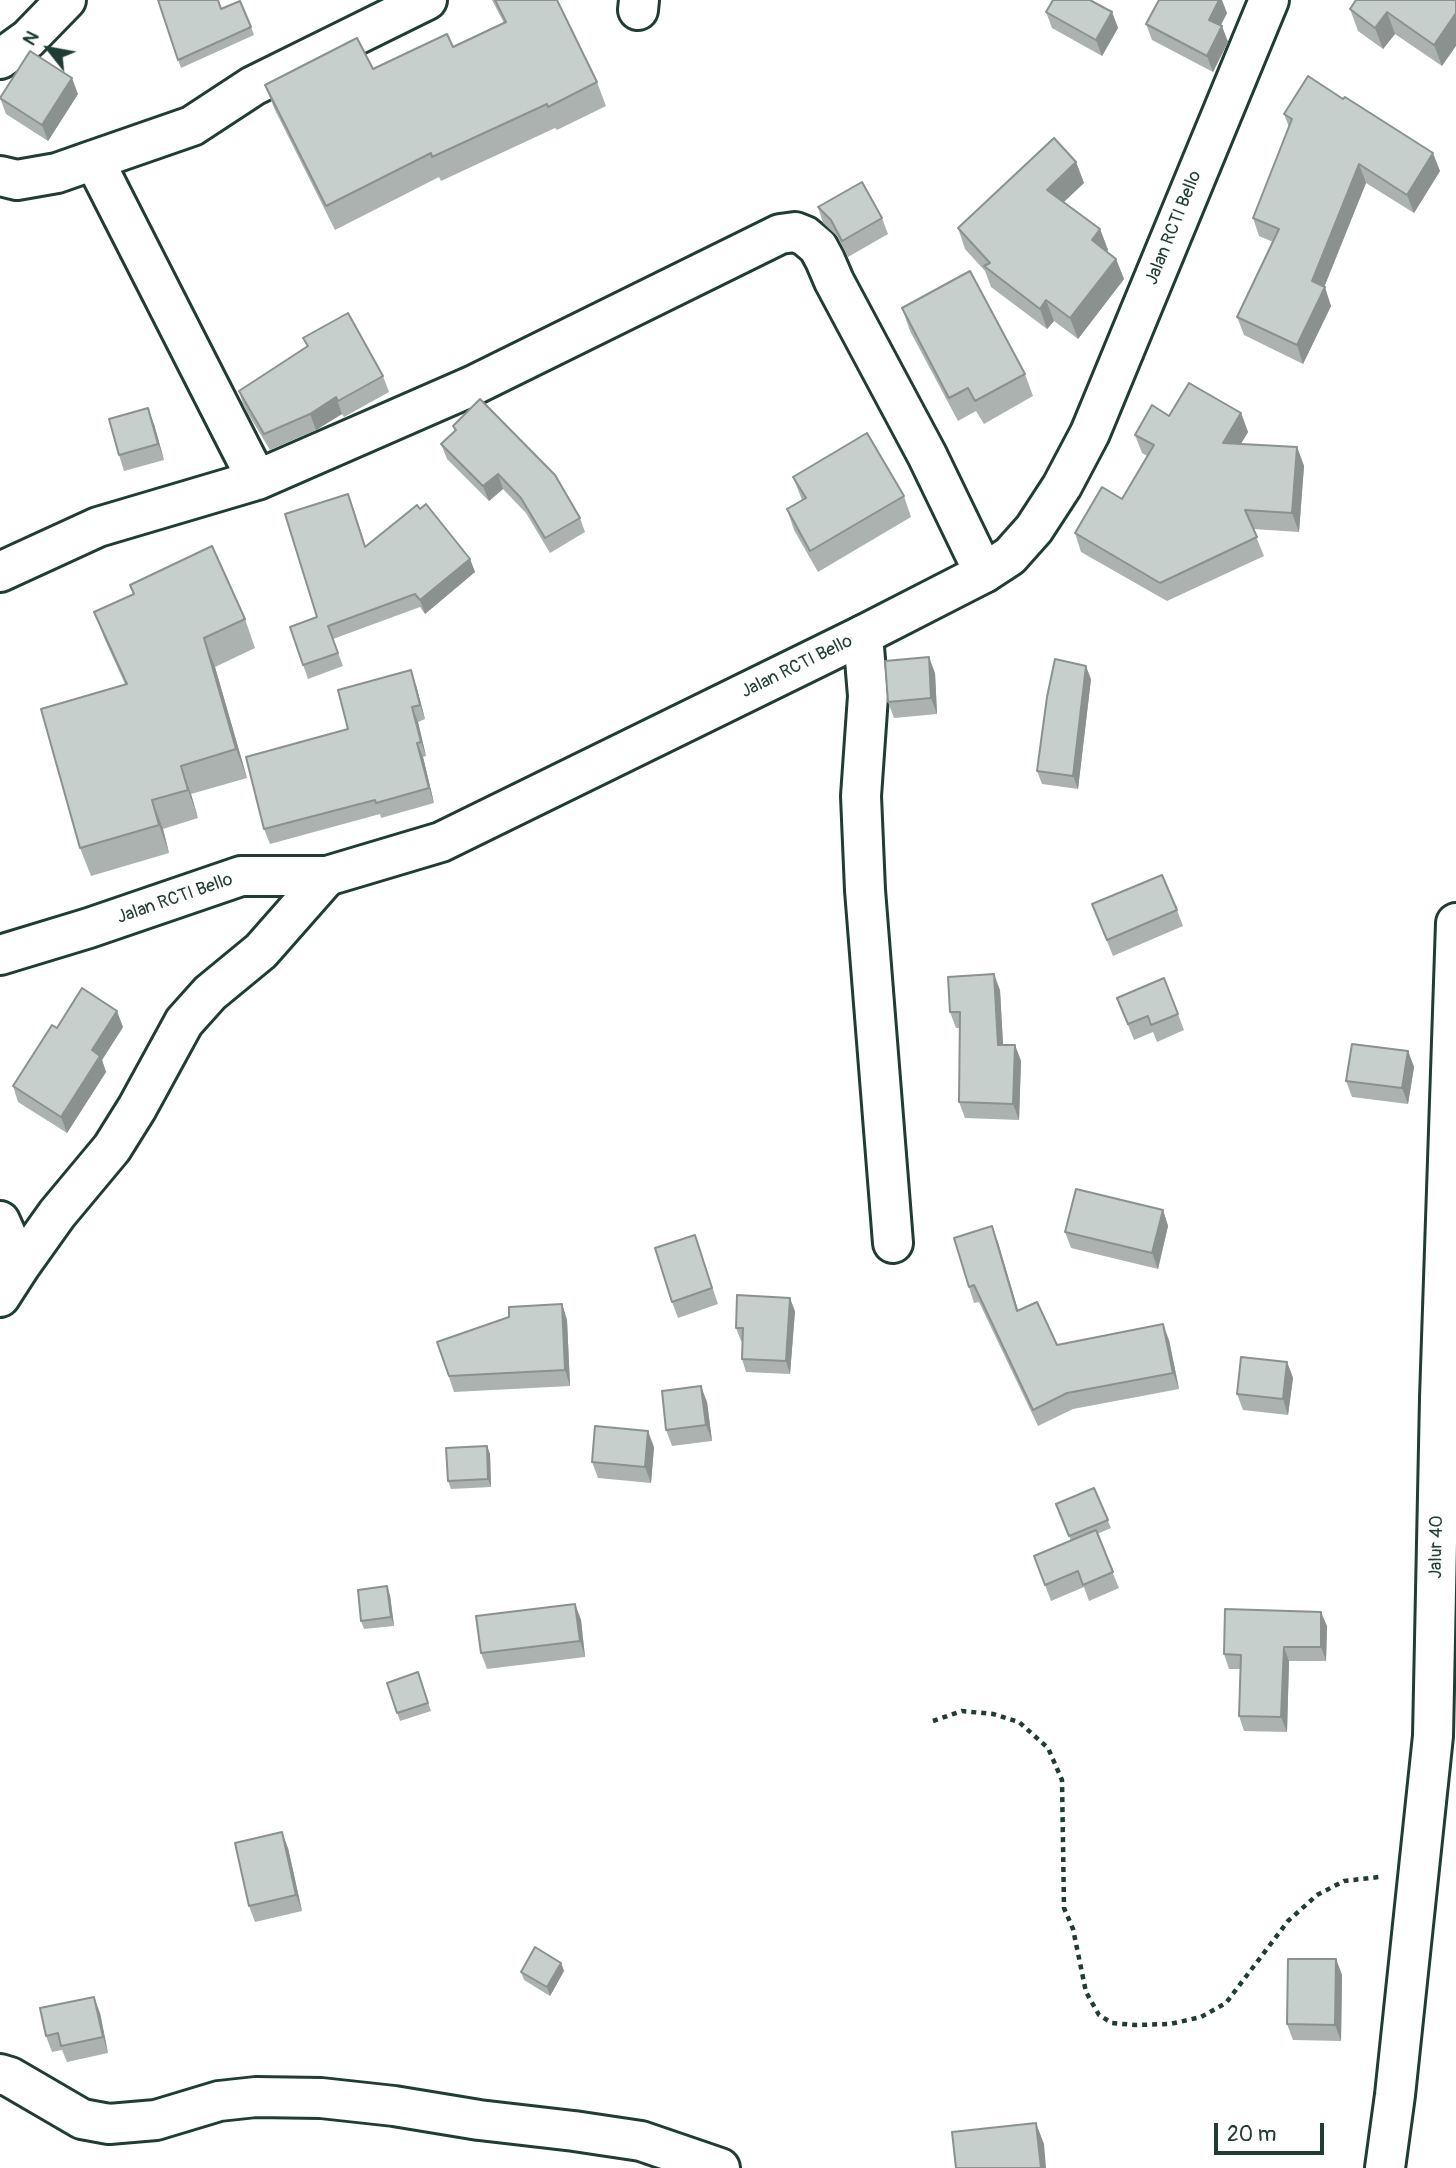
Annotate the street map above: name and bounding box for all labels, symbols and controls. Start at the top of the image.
north arrow [14,14,84,84]
text: N [17,26,45,50]
street label: Jalan RCTI Bello [1141,168,1207,288]
street label: Jalan RCTI Bello [738,631,856,703]
street label: Jalan RCTI Bello [114,869,236,929]
street label: Jalur 40 [1426,1515,1448,1579]
scale bar [1218,2108,1328,2152]
text: 20 m [1227,2121,1276,2148]

